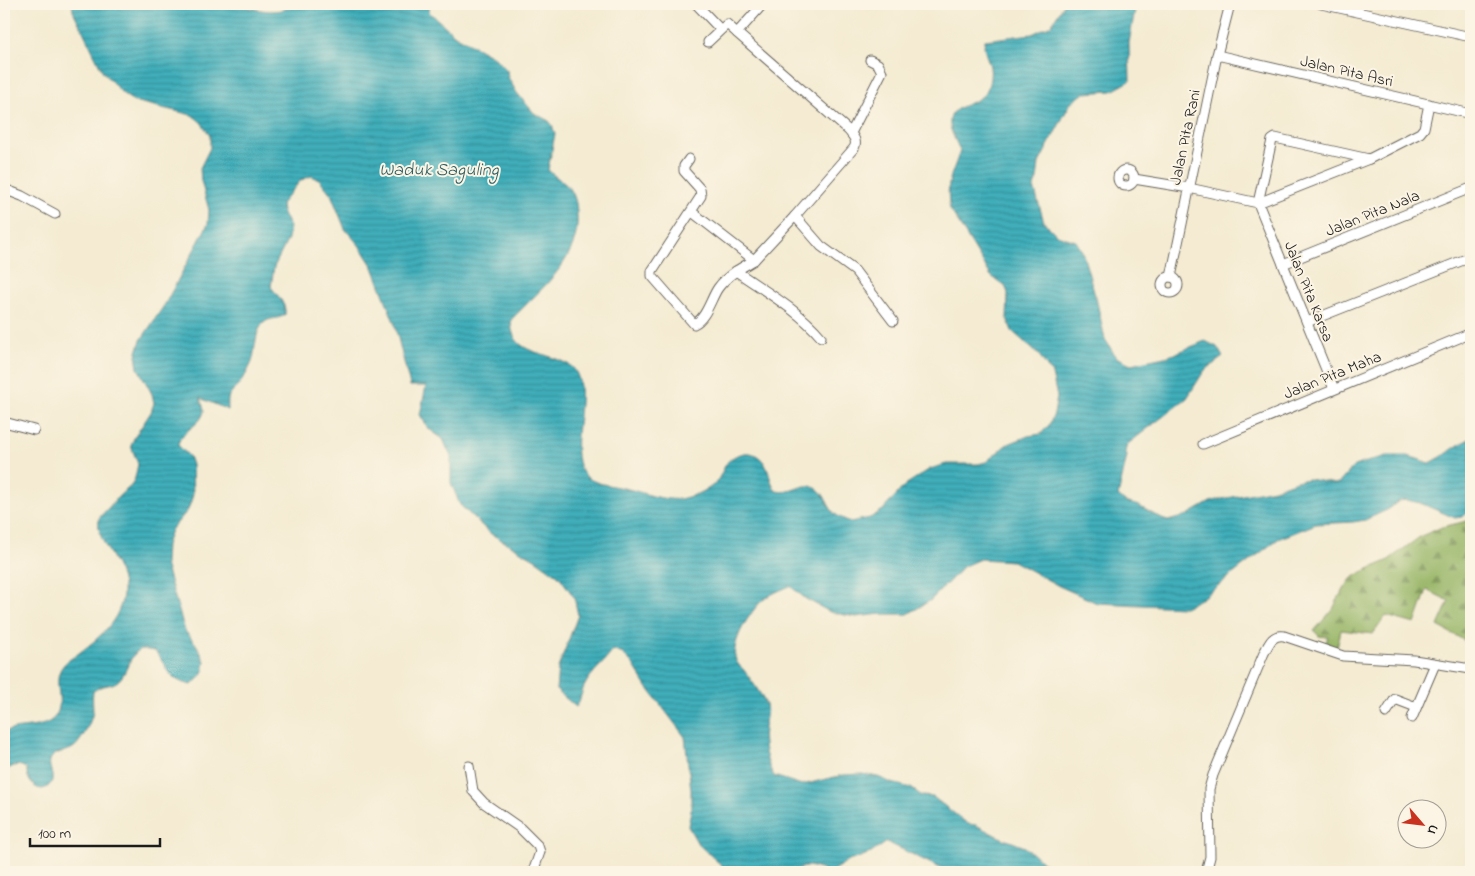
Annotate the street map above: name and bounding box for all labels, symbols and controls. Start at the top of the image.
street label: Jalan Pita Asri [1298,50,1395,94]
street label: Jalan Pita Rani [1164,87,1208,187]
water label: Waduk Saguling [379,158,500,184]
street label: Jalan Pita Nala [1322,184,1423,244]
street label: Jalan Pita Karsa [1277,238,1339,346]
street label: Jalan Pita Maha [1280,345,1385,406]
north arrow [1398,798,1448,848]
scale bar [30,816,160,848]
text: U [1421,821,1444,838]
text: 100 m [38,823,71,845]

